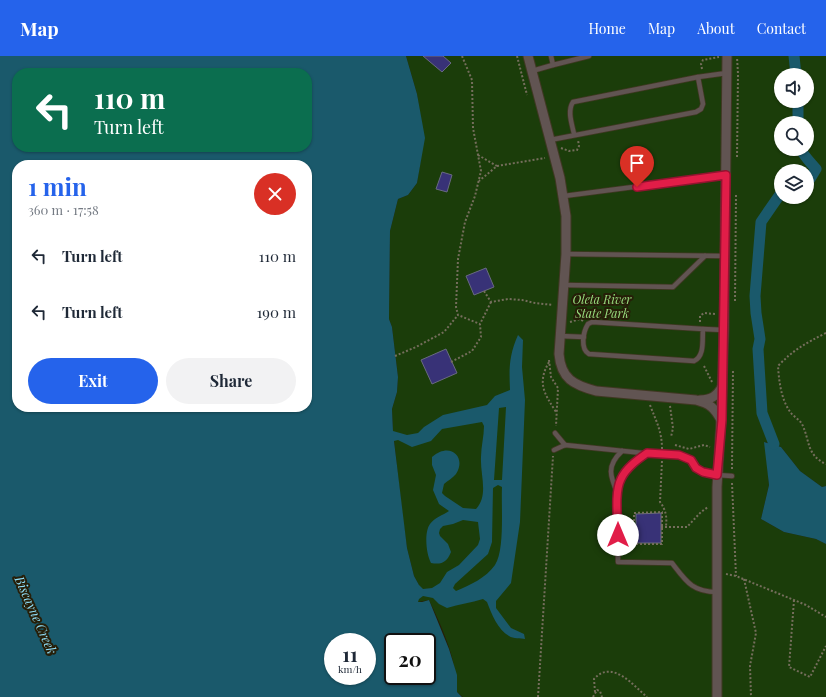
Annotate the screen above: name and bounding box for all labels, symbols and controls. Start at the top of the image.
text: Map [20,15,59,41]
text: Home [588,19,626,38]
text: Map [648,19,675,38]
text: About [697,19,735,38]
text: Contact [757,19,806,38]
map controls [774,68,814,204]
button: sound [774,68,814,108]
text: 110 m [94,79,165,116]
icon: left [28,84,80,136]
text: Turn left [94,115,164,139]
button: search [774,116,814,156]
pin [620,146,654,187]
icon: arrive [626,152,648,174]
button: layers [774,164,814,204]
text: 1 min [28,170,87,202]
button: close [254,173,296,215]
text: 360 m · 17:58 [28,201,99,218]
icon: left [28,245,50,267]
text: Turn left [62,246,123,266]
text: 110 m [259,246,296,266]
park label: Oleta River State Park [573,291,632,321]
icon: left [28,301,50,323]
text: Turn left [62,302,123,322]
text: 190 m [257,302,296,322]
button: Exit [28,358,158,404]
button: Share [166,358,296,404]
position arrow [597,514,639,556]
water label: Biscayne Creek [11,572,61,657]
speed limit sign: 20 [384,633,436,685]
text: 11 [342,640,358,667]
text: km/h [338,662,362,676]

